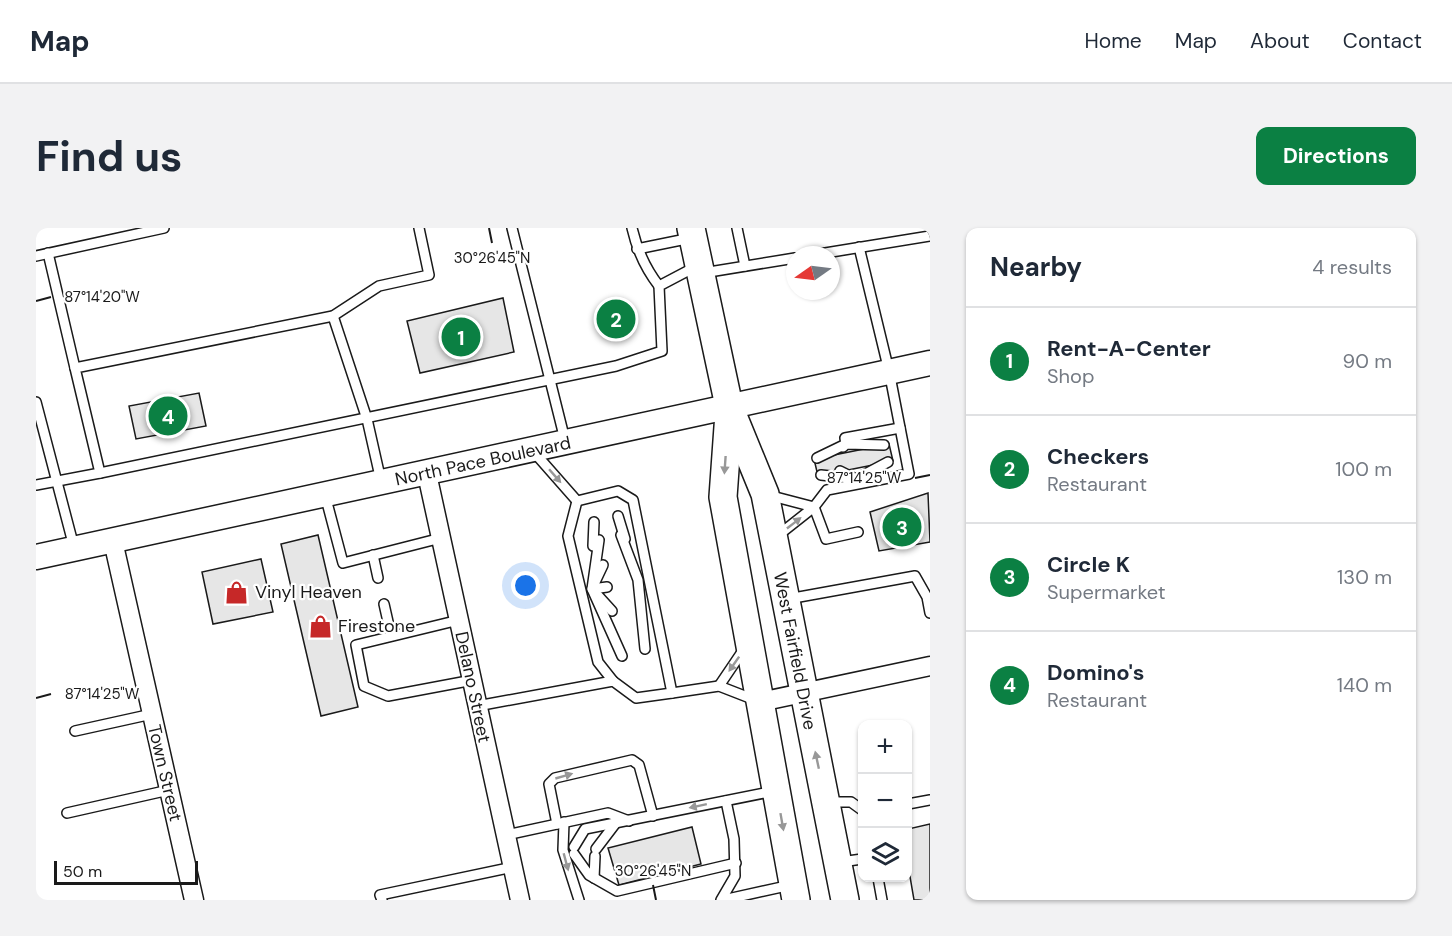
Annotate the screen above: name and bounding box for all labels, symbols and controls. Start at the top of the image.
text: Map [30,23,90,60]
text: Home [1084,27,1142,55]
text: Map [1175,27,1217,55]
text: About [1250,27,1310,55]
text: Contact [1343,27,1422,55]
button: Directions [1256,127,1416,185]
text: Find us [36,129,182,184]
north arrow [786,246,840,300]
text: 30°26'45"N [454,248,530,268]
text: Nearby [990,250,1082,284]
text: 4 results [1312,254,1392,280]
text: 87°14'20"W [64,287,140,307]
pin: 2 [596,296,636,341]
pin: 1 [442,314,480,360]
text: Rent-A-Center [1047,334,1211,363]
text: 1 [1006,348,1013,374]
text: 90 m [1343,348,1392,374]
text: Shop [1047,363,1094,389]
pin: 4 [148,394,188,438]
street label: North Pace Boulevard [393,431,573,491]
text: Checkers [1047,442,1149,471]
one-way arrow [721,455,730,474]
text: 2 [1004,456,1015,482]
text: 100 m [1335,456,1392,482]
one-way arrow [548,468,561,483]
text: 87°14'25"W [827,468,902,488]
text: Restaurant [1047,471,1147,497]
pin: 3 [882,504,922,550]
one-way arrow [786,517,802,529]
text: Circle K [1047,550,1130,579]
text: 3 [1003,564,1016,590]
text: 130 m [1337,564,1392,590]
street label: West Fairfield Drive [768,570,822,732]
your location [511,571,540,600]
shop icon: Vinyl Heaven [224,579,250,605]
text: Supermarket [1047,579,1166,605]
place label: Vinyl Heaven [255,580,362,604]
shop icon: Firestone [307,613,333,639]
place label: Firestone [338,614,415,638]
street label: Delano Street [449,629,497,745]
one-way arrow [729,656,740,672]
text: Domino's [1047,658,1145,687]
text: 4 [1003,672,1016,698]
text: 140 m [1337,672,1392,698]
text: 87°14'25"W [65,684,140,704]
text: Restaurant [1047,687,1147,713]
map controls [858,720,912,882]
button: + [858,720,912,774]
street label: Town Street [142,722,188,824]
one-way arrow [811,751,821,770]
one-way arrow [555,771,573,780]
button: − [858,774,912,828]
one-way arrow [688,802,707,811]
one-way arrow [778,812,787,831]
button: layers [858,828,912,882]
one-way arrow [562,853,571,871]
scale bar [54,858,198,886]
text: 50 m [63,861,102,882]
text: 30°26'45"N [615,861,691,881]

